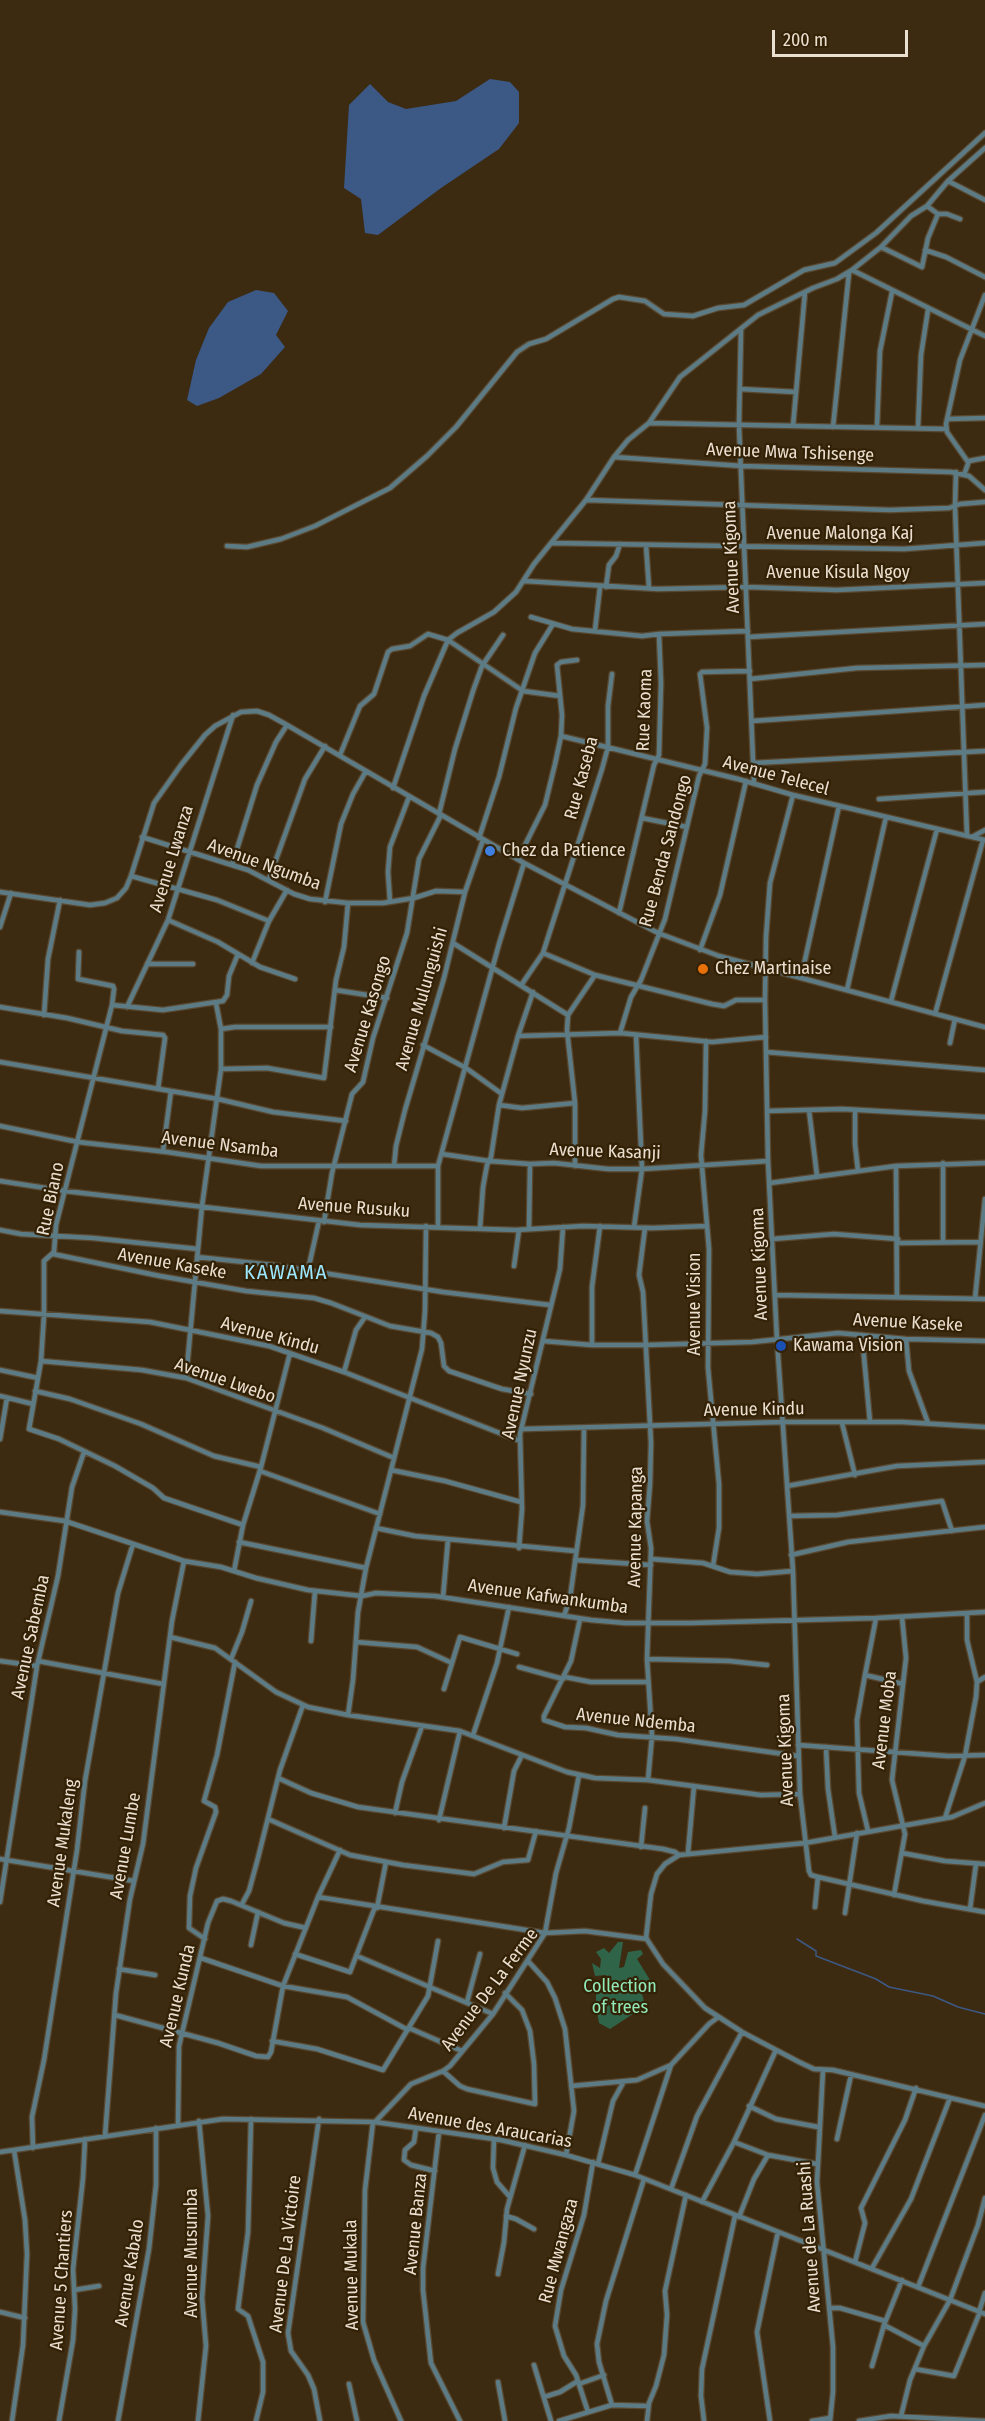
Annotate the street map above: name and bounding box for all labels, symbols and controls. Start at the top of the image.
scale bar [775,18,912,56]
text: 200 m [783,29,828,51]
street label: Avenue Mwa Tshisenge [706,439,874,467]
street label: Avenue Kigoma [719,500,745,614]
street label: Avenue Malonga Kaj [766,523,914,545]
street label: Avenue Kisula Ngoy [766,562,910,584]
street label: Rue Kaoma [633,668,657,752]
street label: Rue Kaseba [561,734,603,822]
street label: Avenue Telecel [721,751,831,801]
street label: Rue Benda Sandongo [635,773,697,929]
street label: Avenue Lwanza [145,803,199,915]
street label: Avenue Ngumba [204,834,324,896]
place label: Chez da Patience [502,840,626,862]
marker: Chez da Patience [483,844,497,858]
street label: Avenue Mulunguishi [391,925,453,1073]
street label: Avenue Kasongo [340,953,396,1075]
place label: Chez Martinaise [715,958,831,980]
marker: Chez Martinaise [696,962,710,976]
street label: Avenue Nsamba [160,1127,280,1163]
street label: Avenue Kasanji [549,1139,661,1165]
street label: Rue Biano [33,1160,69,1238]
street label: Avenue Rusuku [297,1193,411,1223]
street label: Avenue Kigoma [747,1207,773,1321]
street label: Avenue Kaseke [116,1244,228,1284]
street label: Avenue Vision [684,1252,706,1356]
district label: KAWAMA [244,1260,328,1286]
street label: Avenue Kaseke [852,1309,964,1337]
street label: Avenue Kindu [218,1313,322,1359]
street label: Avenue Nyunzu [498,1327,542,1441]
place label: Kawama Vision [793,1335,903,1357]
marker: Kawama Vision [774,1339,788,1353]
street label: Avenue Lwebo [172,1354,278,1408]
street label: Avenue Kindu [703,1398,805,1422]
street label: Avenue Kapanga [624,1466,648,1588]
street label: Avenue Sabemba [7,1573,55,1701]
street label: Avenue Kafwankumba [466,1575,630,1619]
street label: Avenue Moba [868,1670,902,1770]
street label: Avenue Kigoma [773,1693,799,1807]
street label: Avenue Ndemba [575,1704,697,1738]
street label: Avenue Mukaleng [43,1778,83,1908]
street label: Avenue Lumbe [106,1791,146,1901]
street label: Avenue De La Ferme [437,1924,543,2056]
street label: Avenue Kunda [156,1942,200,2050]
park label: Collection of trees [583,1976,657,2018]
street label: Avenue des Araucarias [407,2103,573,2153]
street label: Avenue de La Ruashi [794,2161,826,2313]
street label: Avenue Banza [400,2172,432,2276]
street label: Avenue De La Victoire [266,2174,306,2334]
street label: Avenue Musumba [181,2188,203,2318]
street label: Rue Mwangaza [535,2196,583,2306]
street label: Avenue 5 Chantiers [46,2209,78,2351]
street label: Avenue Kabalo [111,2218,149,2328]
street label: Avenue Mukala [340,2219,364,2331]

